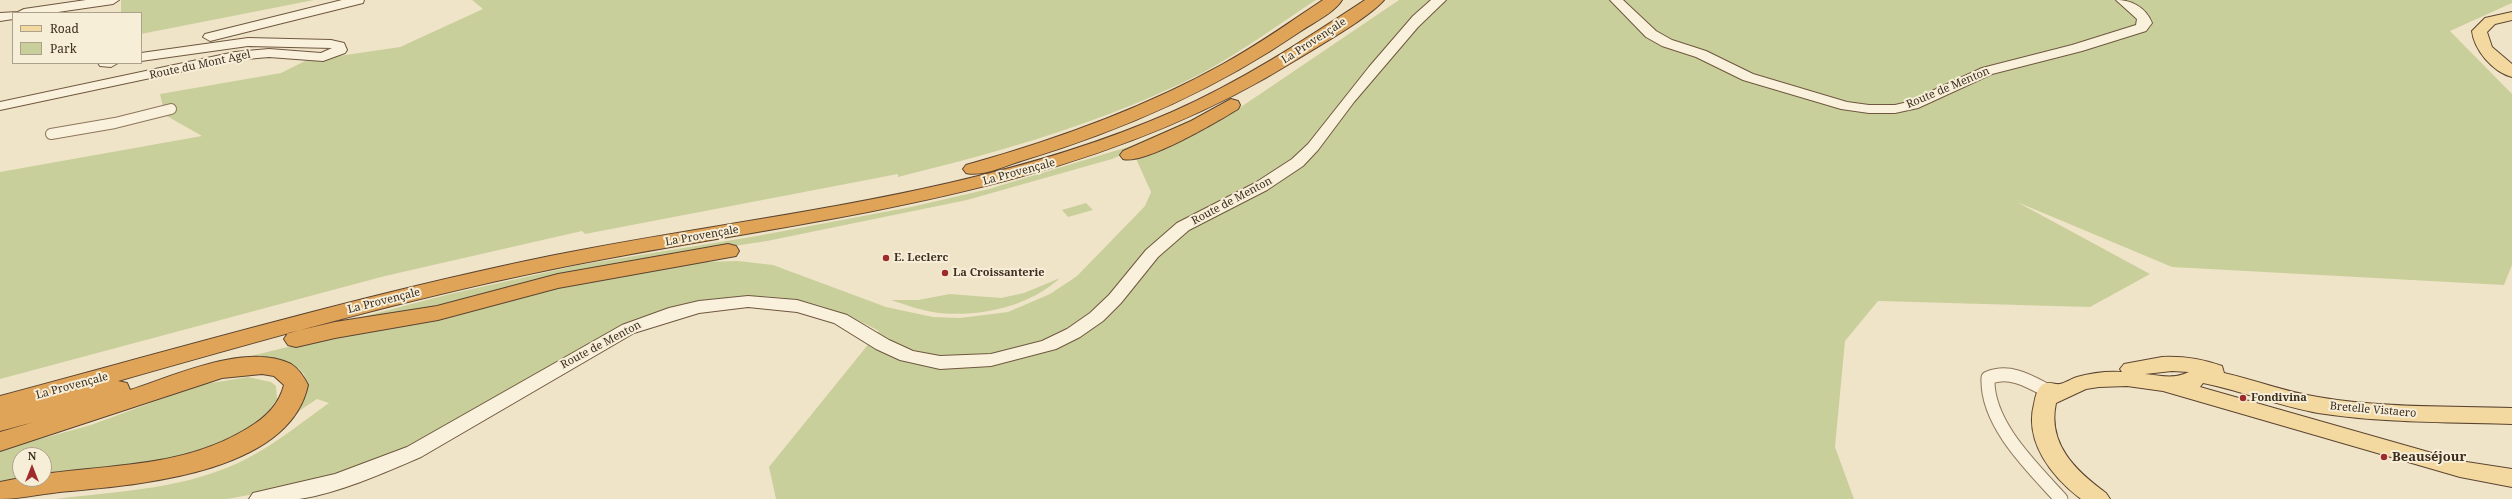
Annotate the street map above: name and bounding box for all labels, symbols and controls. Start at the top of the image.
legend [12,12,142,64]
street label: La Provençale [1279,15,1349,67]
text: Road [50,20,79,37]
text: Park [50,40,77,57]
street label: Route du Mont Agel [148,48,252,82]
street label: Route de Menton [1904,64,1992,112]
street label: La Provençale [981,156,1057,188]
street label: Route de Menton [1189,174,1275,228]
street label: La Provençale [664,223,740,249]
place label: E. Leclerc [894,251,948,265]
marker: E. Leclerc [881,253,891,263]
place label: La Croissanterie [953,266,1045,280]
marker: La Croissanterie [940,268,950,278]
street label: La Provençale [346,286,422,316]
street label: Route de Menton [558,318,644,372]
street label: La Provençale [34,370,110,402]
place label: Fondivina [2251,391,2307,405]
marker: Fondivina [2238,393,2248,403]
street label: Bretelle Vistaero [2329,400,2417,420]
north arrow [12,447,52,487]
text: N [28,448,36,463]
place label: Beauséjour [2392,449,2466,465]
marker: Beauséjour [2379,452,2389,462]

